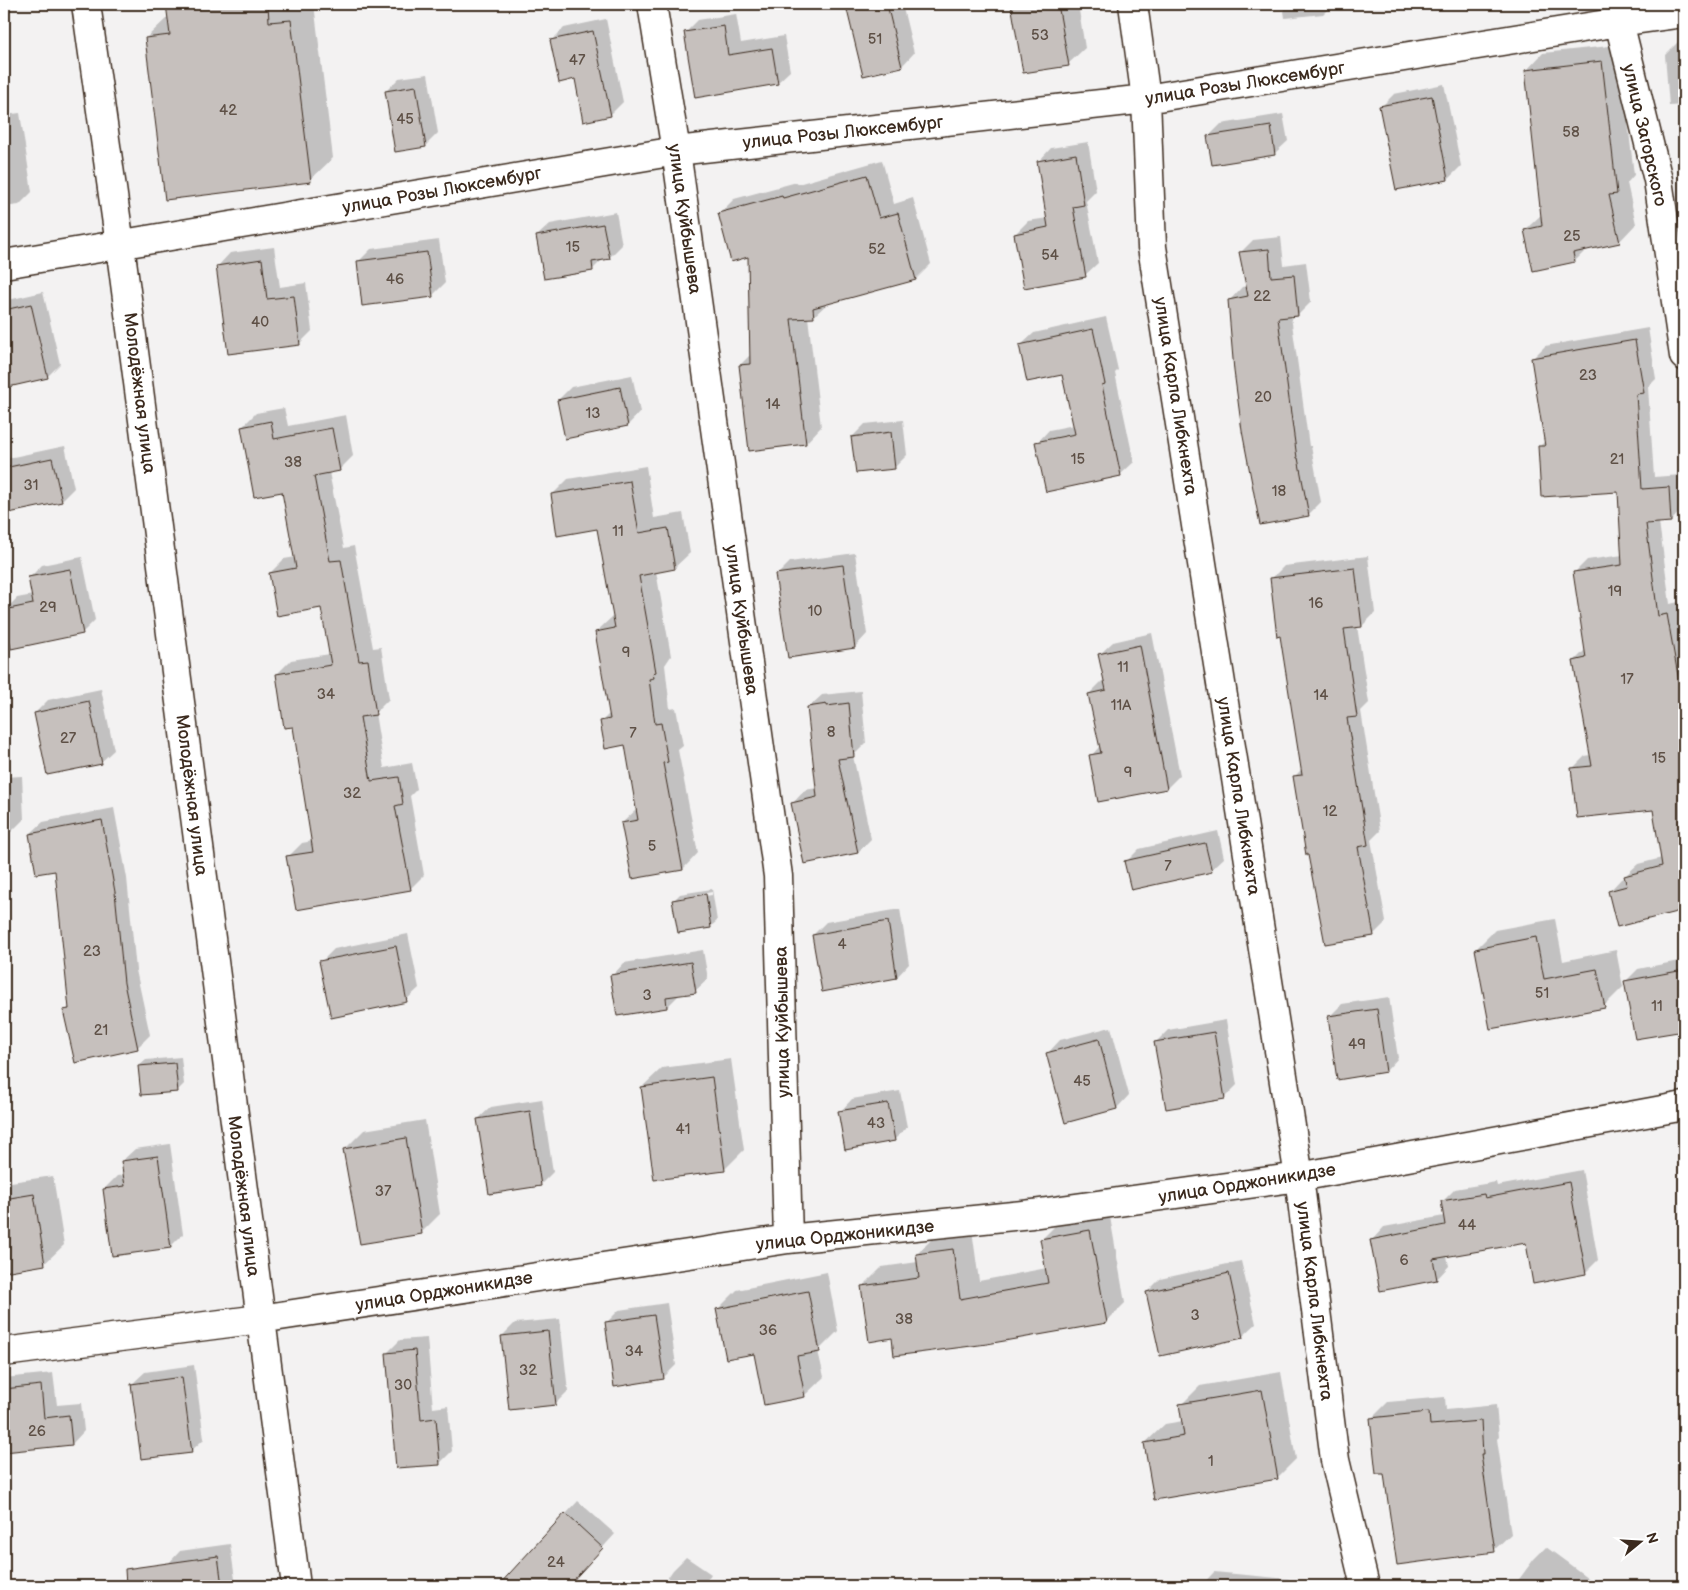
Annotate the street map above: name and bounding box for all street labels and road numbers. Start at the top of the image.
street label: улица Розы Люксембург [1144,57,1346,110]
street label: улица Загорского [1618,62,1671,208]
street label: улица Розы Люксембург [742,112,945,153]
street label: улица Куйбышева [664,143,706,296]
street label: улица Розы Люксембург [341,163,543,218]
street label: улица Карла Либкнехта [1149,295,1202,497]
street label: Молодёжная улица [119,311,160,475]
street label: улица Куйбышева [721,544,763,697]
street label: улица Карла Либкнехта [1212,695,1265,897]
street label: Молодёжная улица [171,713,212,877]
street label: улица Куйбышева [771,946,794,1098]
street label: Молодёжная улица [223,1114,264,1278]
street label: улица Орджоникидзе [1157,1159,1337,1208]
street label: улица Карла Либкнехта [1292,1200,1337,1402]
street label: улица Орджоникидзе [755,1216,935,1255]
street label: улица Орджоникидзе [354,1267,534,1316]

